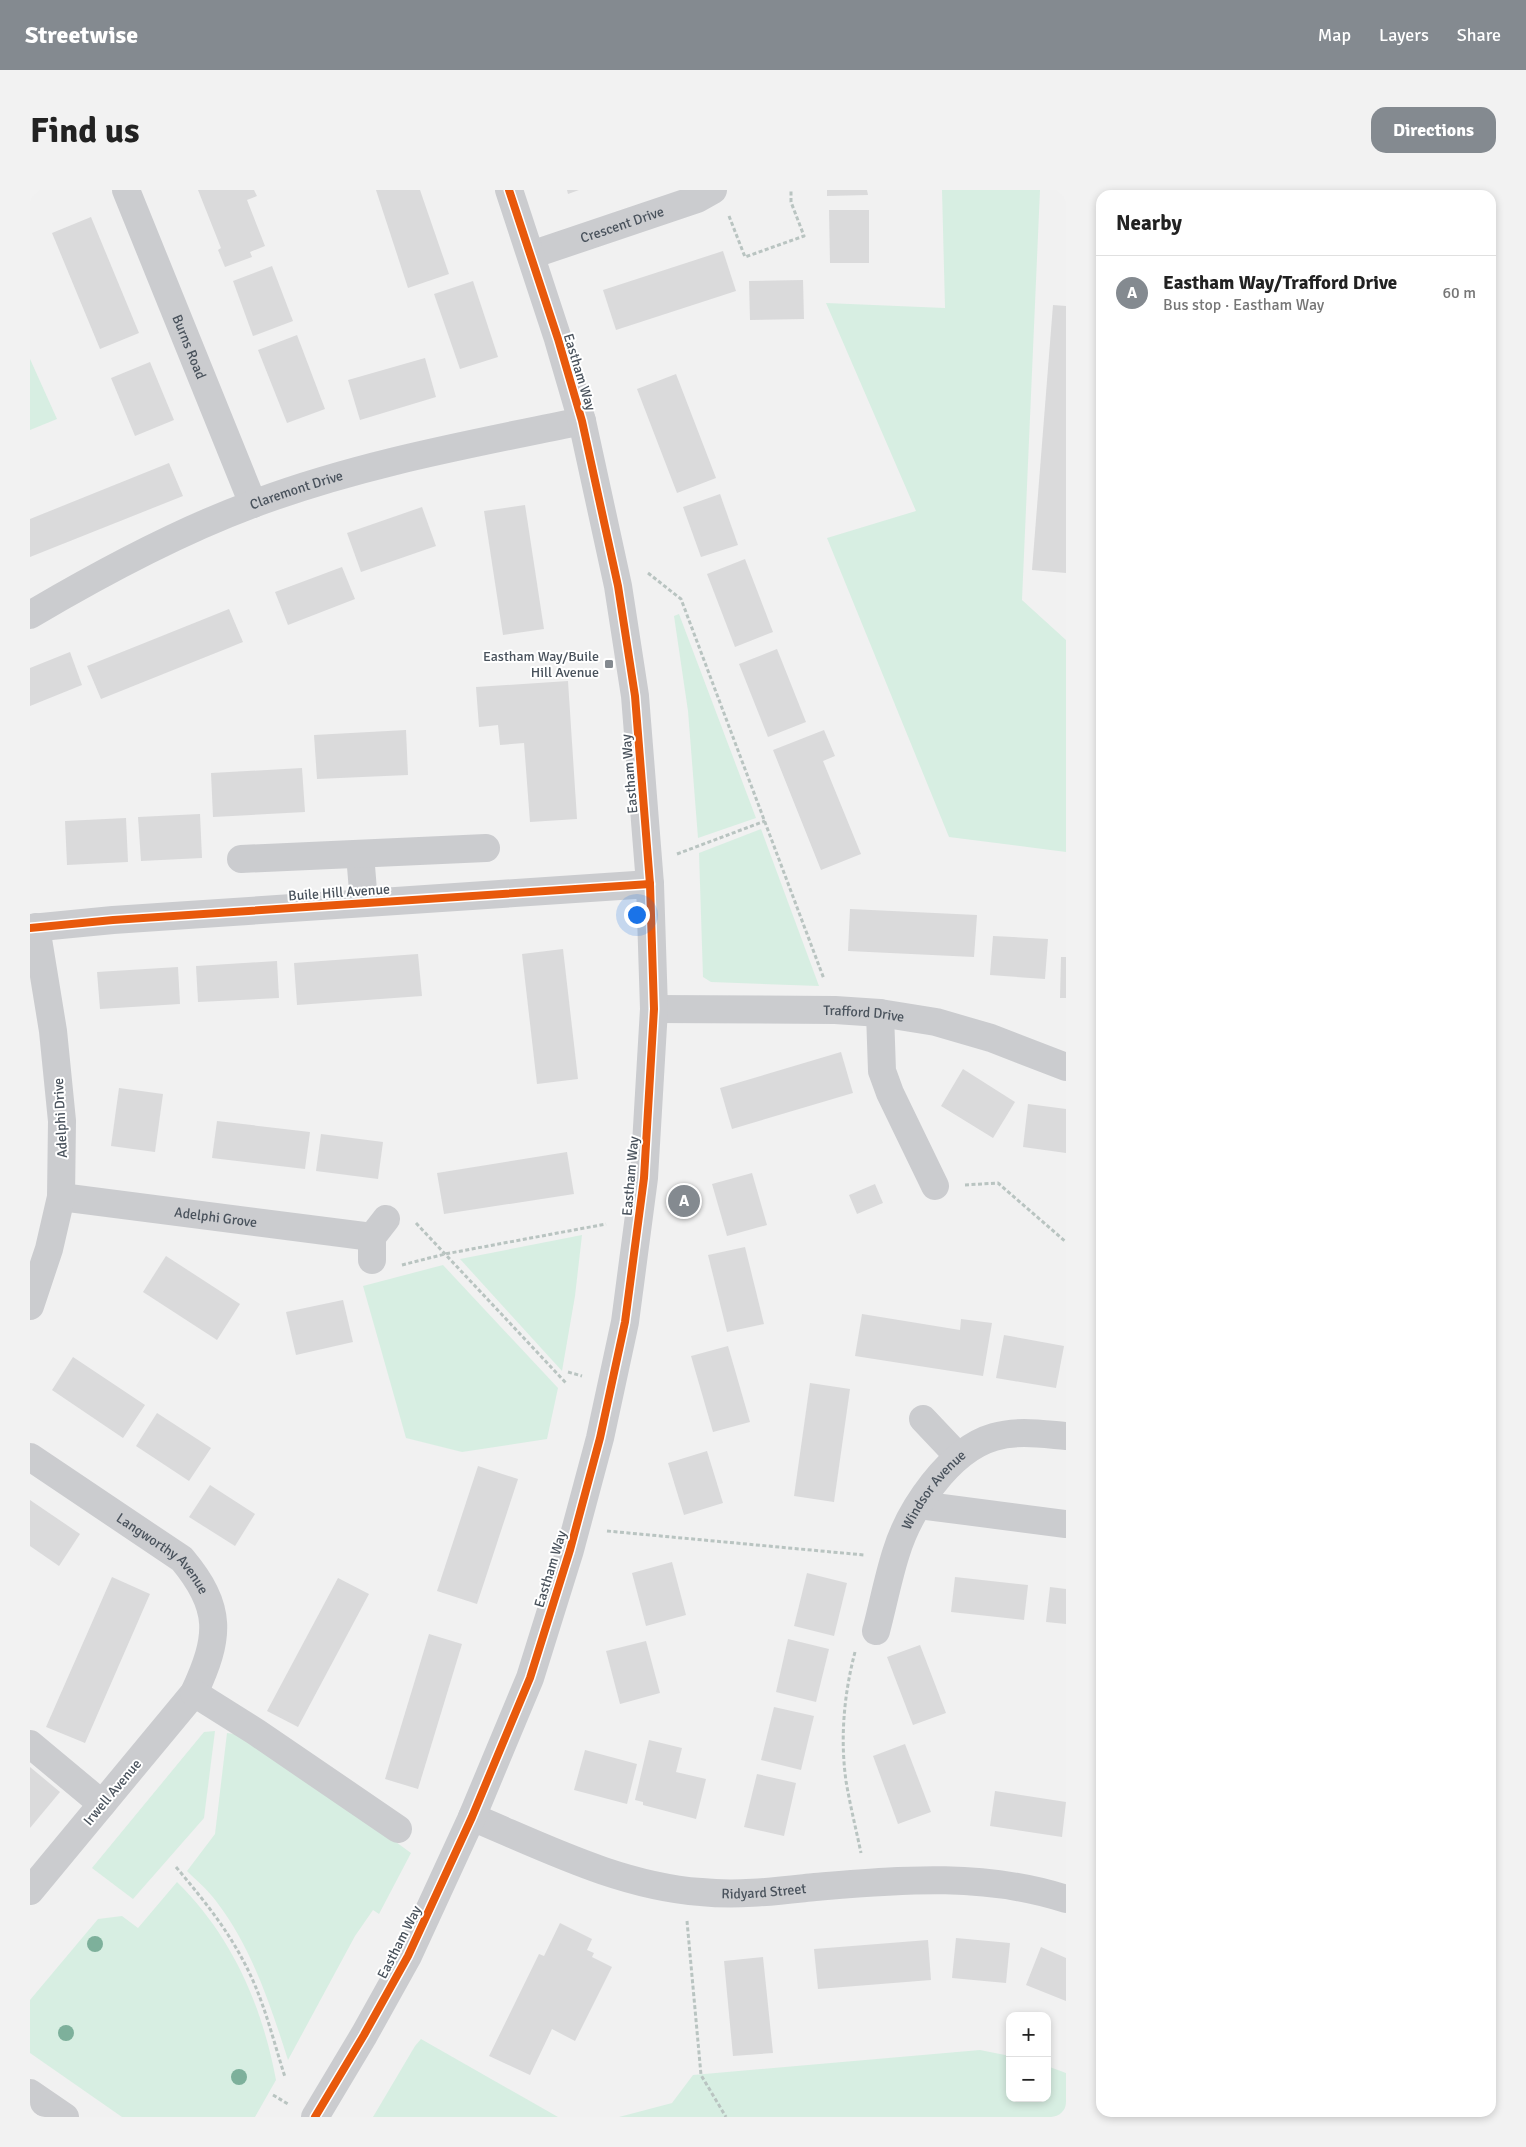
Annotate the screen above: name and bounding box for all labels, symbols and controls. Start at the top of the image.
text: Streetwise [25,20,138,50]
text: Map [1318,24,1351,46]
text: Layers [1379,24,1429,46]
text: Share [1457,24,1501,46]
button: Directions [1371,107,1496,153]
text: Find us [30,109,140,152]
street label: Crescent Drive [578,203,666,247]
text: Nearby [1116,210,1182,236]
text: Eastham Way/Trafford Drive [1163,271,1397,295]
text: A [1127,283,1137,303]
text: 60 m [1442,283,1476,303]
text: Bus stop · Eastham Way [1163,295,1324,315]
street label: Burns Road [168,312,210,382]
street label: Eastham Way [560,332,599,413]
street label: Claremont Drive [247,467,345,513]
place label: Eastham Way/Buile Hill Avenue [483,648,599,681]
marker: Eastham Way/Buile Hill Avenue [603,658,615,670]
street label: Eastham Way [618,733,641,814]
street label: Buile Hill Avenue [288,880,391,905]
your location [624,902,650,928]
street label: Trafford Drive [823,1002,906,1026]
street label: Adelphi Drive [50,1077,71,1158]
street label: Eastham Way [619,1135,642,1217]
pin: A [668,1182,700,1220]
street label: Adelphi Grove [173,1204,258,1231]
street label: Windsor Avenue [898,1447,969,1533]
street label: Langworthy Avenue [113,1509,212,1597]
street label: Eastham Way [531,1528,570,1610]
street label: Irwell Avenue [80,1756,145,1829]
street label: Ridyard Street [721,1880,807,1902]
street label: Eastham Way [374,1902,425,1982]
map controls [1006,2012,1051,2102]
button: + [1006,2012,1051,2057]
button: − [1006,2057,1051,2102]

